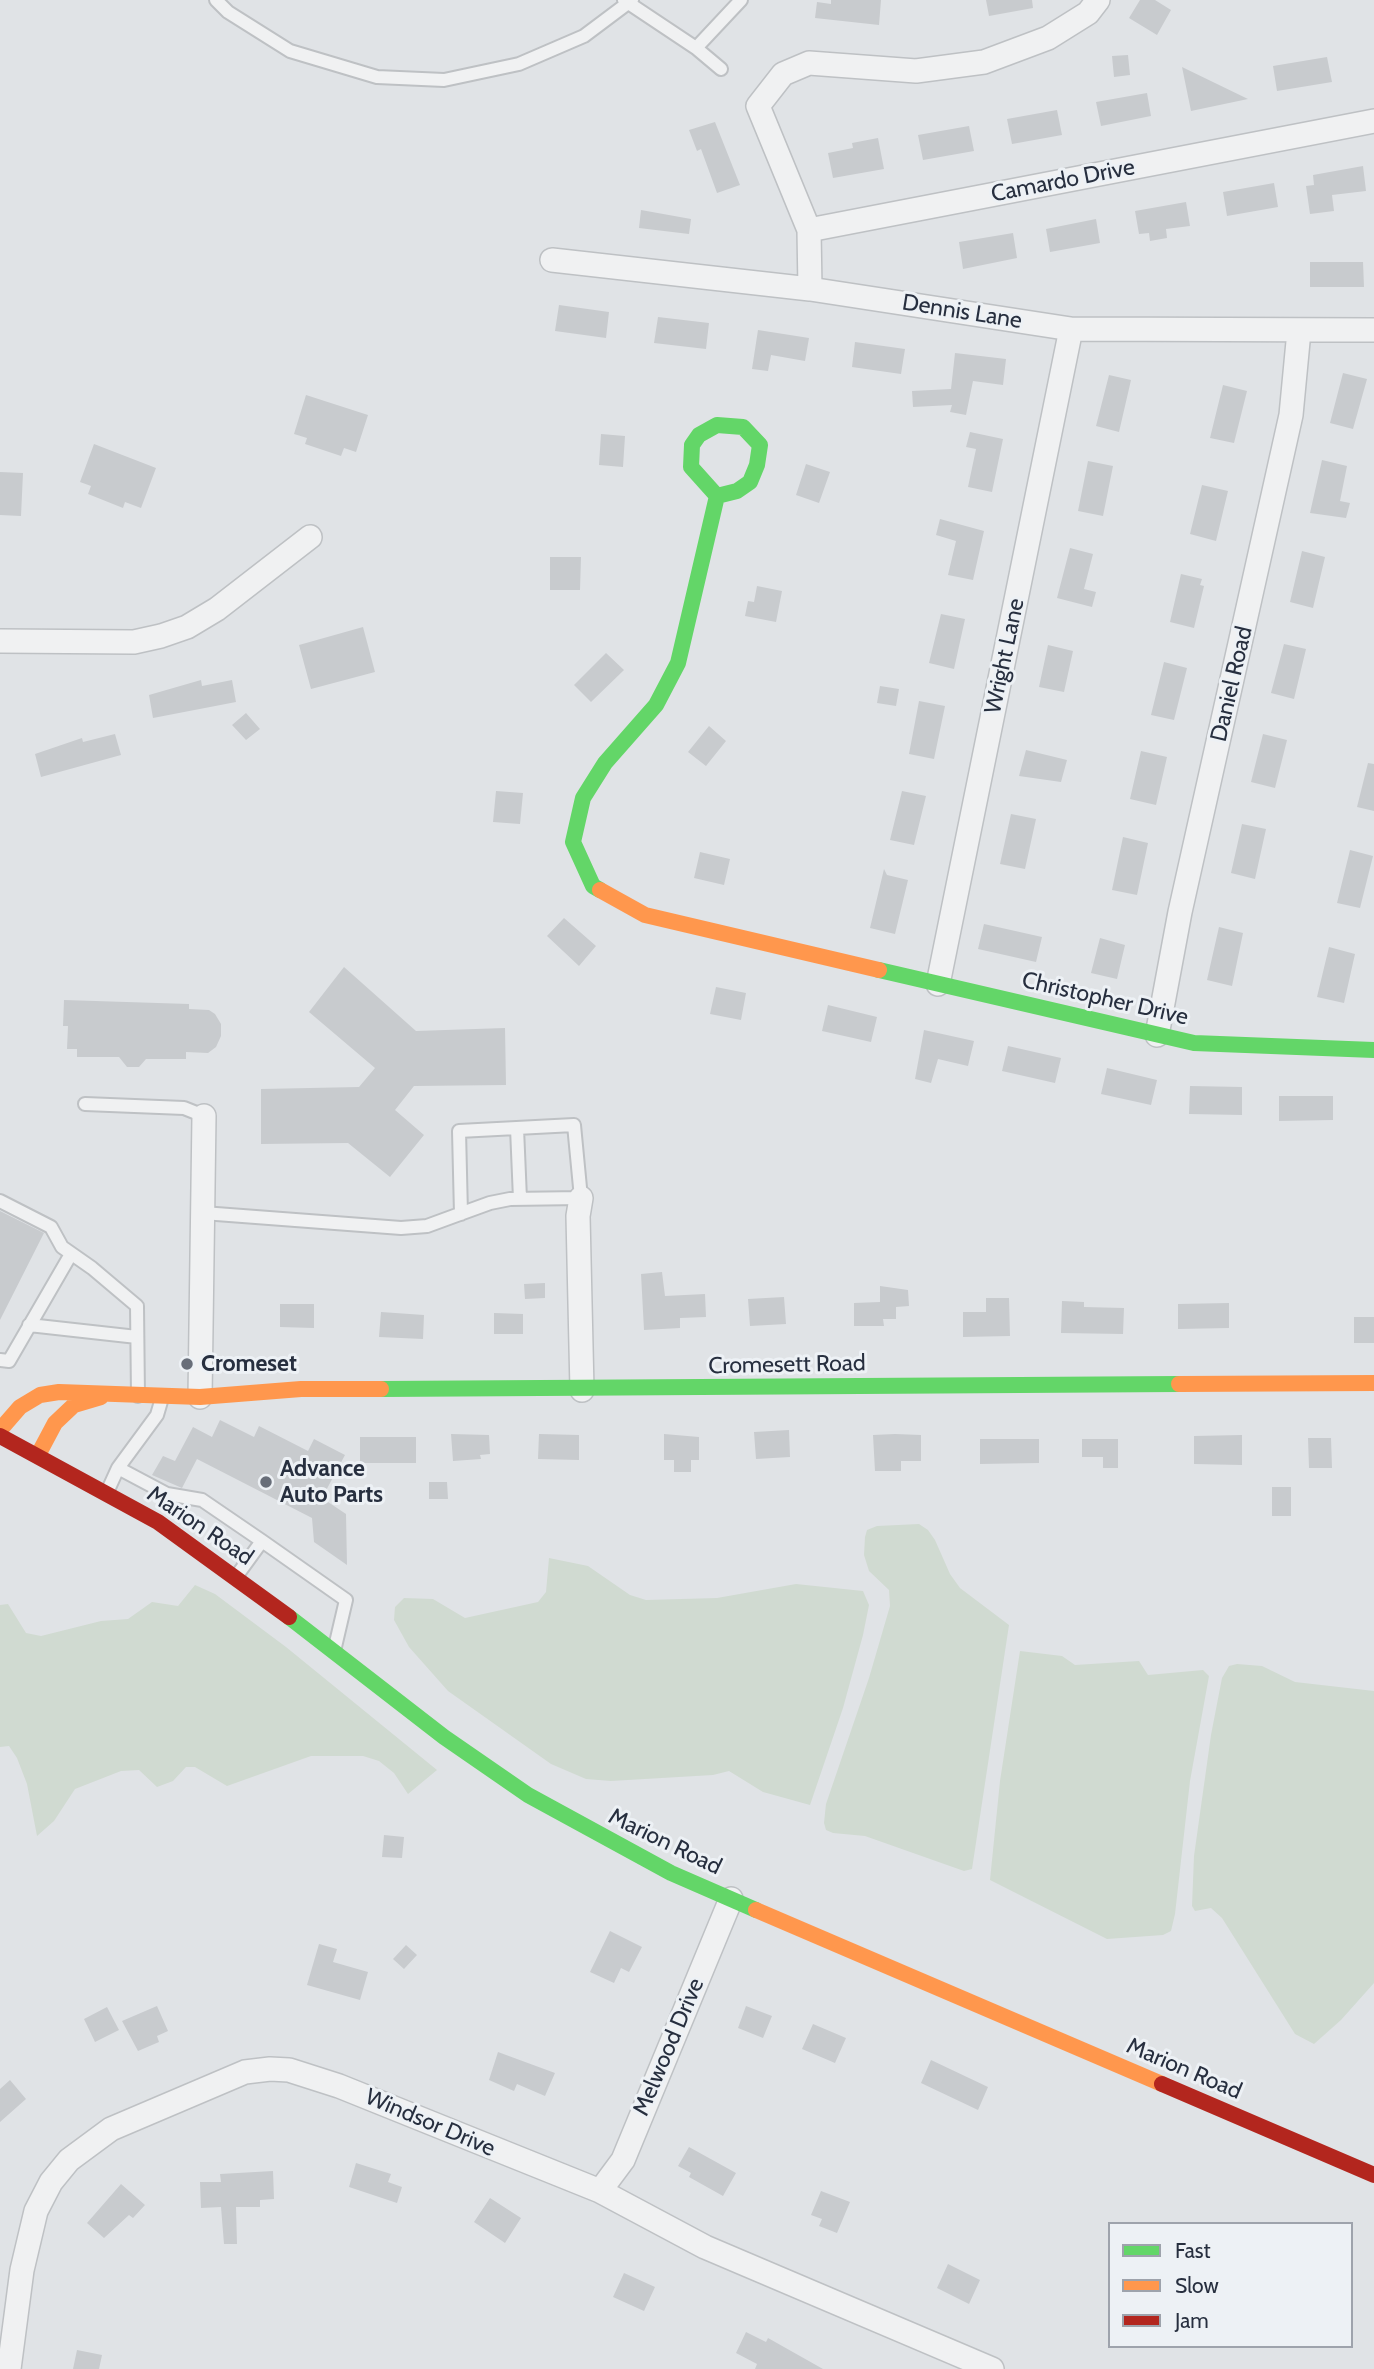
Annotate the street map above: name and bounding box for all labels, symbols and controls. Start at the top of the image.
street label: Camardo Drive [989,154,1137,208]
street label: Dennis Lane [900,289,1024,335]
street label: Wright Lane [979,596,1031,716]
street label: Daniel Road [1205,624,1259,744]
street label: Christopher Drive [1019,966,1191,1032]
place label: Cromeset [201,1350,297,1378]
street label: Cromesett Road [708,1350,866,1380]
marker: Cromeset [179,1356,195,1372]
place label: Advance Auto Parts [280,1455,383,1509]
marker: Advance Auto Parts [258,1474,274,1490]
street label: Marion Road [142,1480,258,1572]
street label: Marion Road [604,1803,726,1881]
street label: Melwood Drive [628,1974,710,2120]
street label: Marion Road [1122,2032,1246,2106]
street label: Windsor Drive [361,2083,499,2163]
legend [1108,2222,1353,2348]
text: Fast [1175,2238,1211,2263]
text: Slow [1175,2273,1219,2298]
text: Jam [1175,2308,1209,2333]

